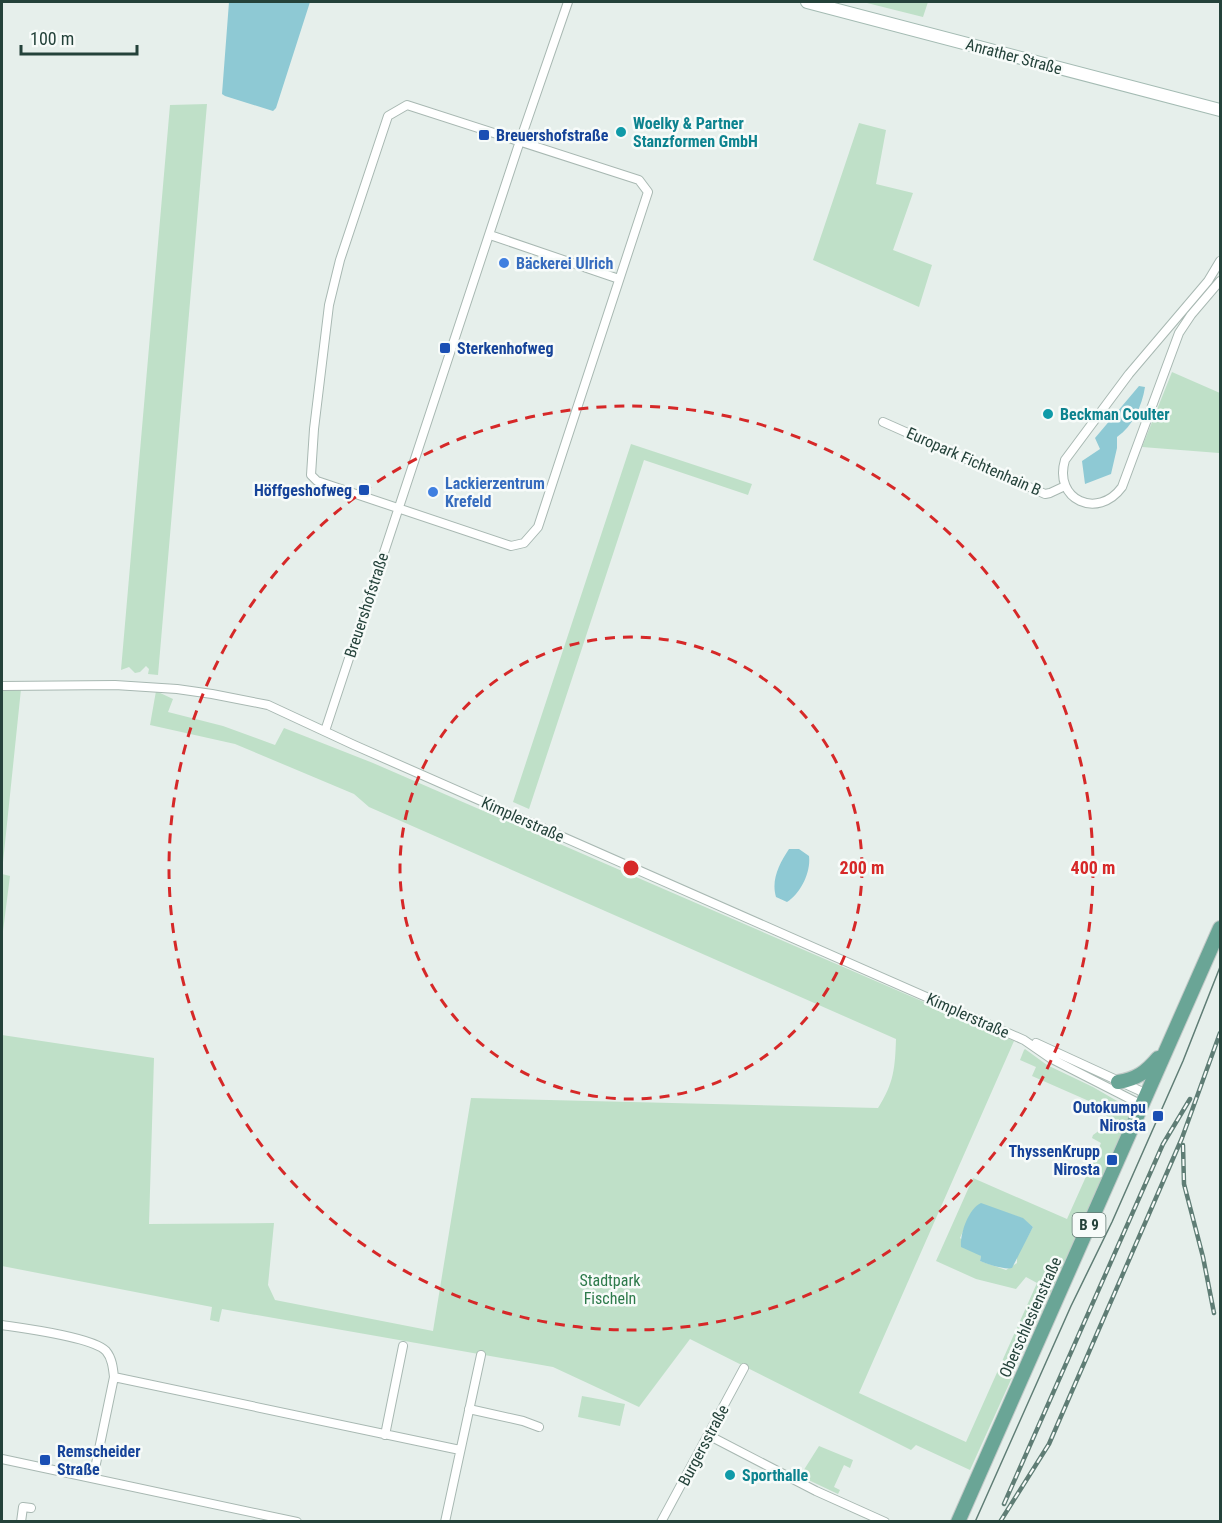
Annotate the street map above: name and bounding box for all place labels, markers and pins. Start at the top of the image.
place label: Woelky & Partner Stanzformen GmbH [633,114,758,151]
marker: Woelky & Partner Stanzformen GmbH [614,125,628,139]
place label: Breuershofstraße [496,126,609,145]
marker: Breuershofstraße [477,128,491,142]
place label: Bäckerei Ulrich [516,254,613,273]
marker: Bäckerei Ulrich [497,256,511,270]
place label: Sterkenhofweg [457,339,553,358]
marker: Sterkenhofweg [438,341,452,355]
place label: Beckman Coulter [1060,405,1169,424]
marker: Beckman Coulter [1041,407,1055,421]
place label: Lackierzentrum Krefeld [445,474,545,511]
place label: Höffgeshofweg [254,481,352,500]
marker: Höffgeshofweg [357,483,371,497]
marker: Lackierzentrum Krefeld [426,485,440,499]
centre of rings [621,858,641,878]
place label: Outokumpu Nirosta [1073,1098,1146,1135]
marker: Outokumpu Nirosta [1151,1109,1165,1123]
place label: ThyssenKrupp Nirosta [1008,1142,1100,1179]
marker: ThyssenKrupp Nirosta [1105,1153,1119,1167]
place label: Remscheider Straße [57,1442,140,1479]
marker: Remscheider Straße [38,1453,52,1467]
place label: Sporthalle [742,1466,809,1485]
marker: Sporthalle [723,1468,737,1482]

